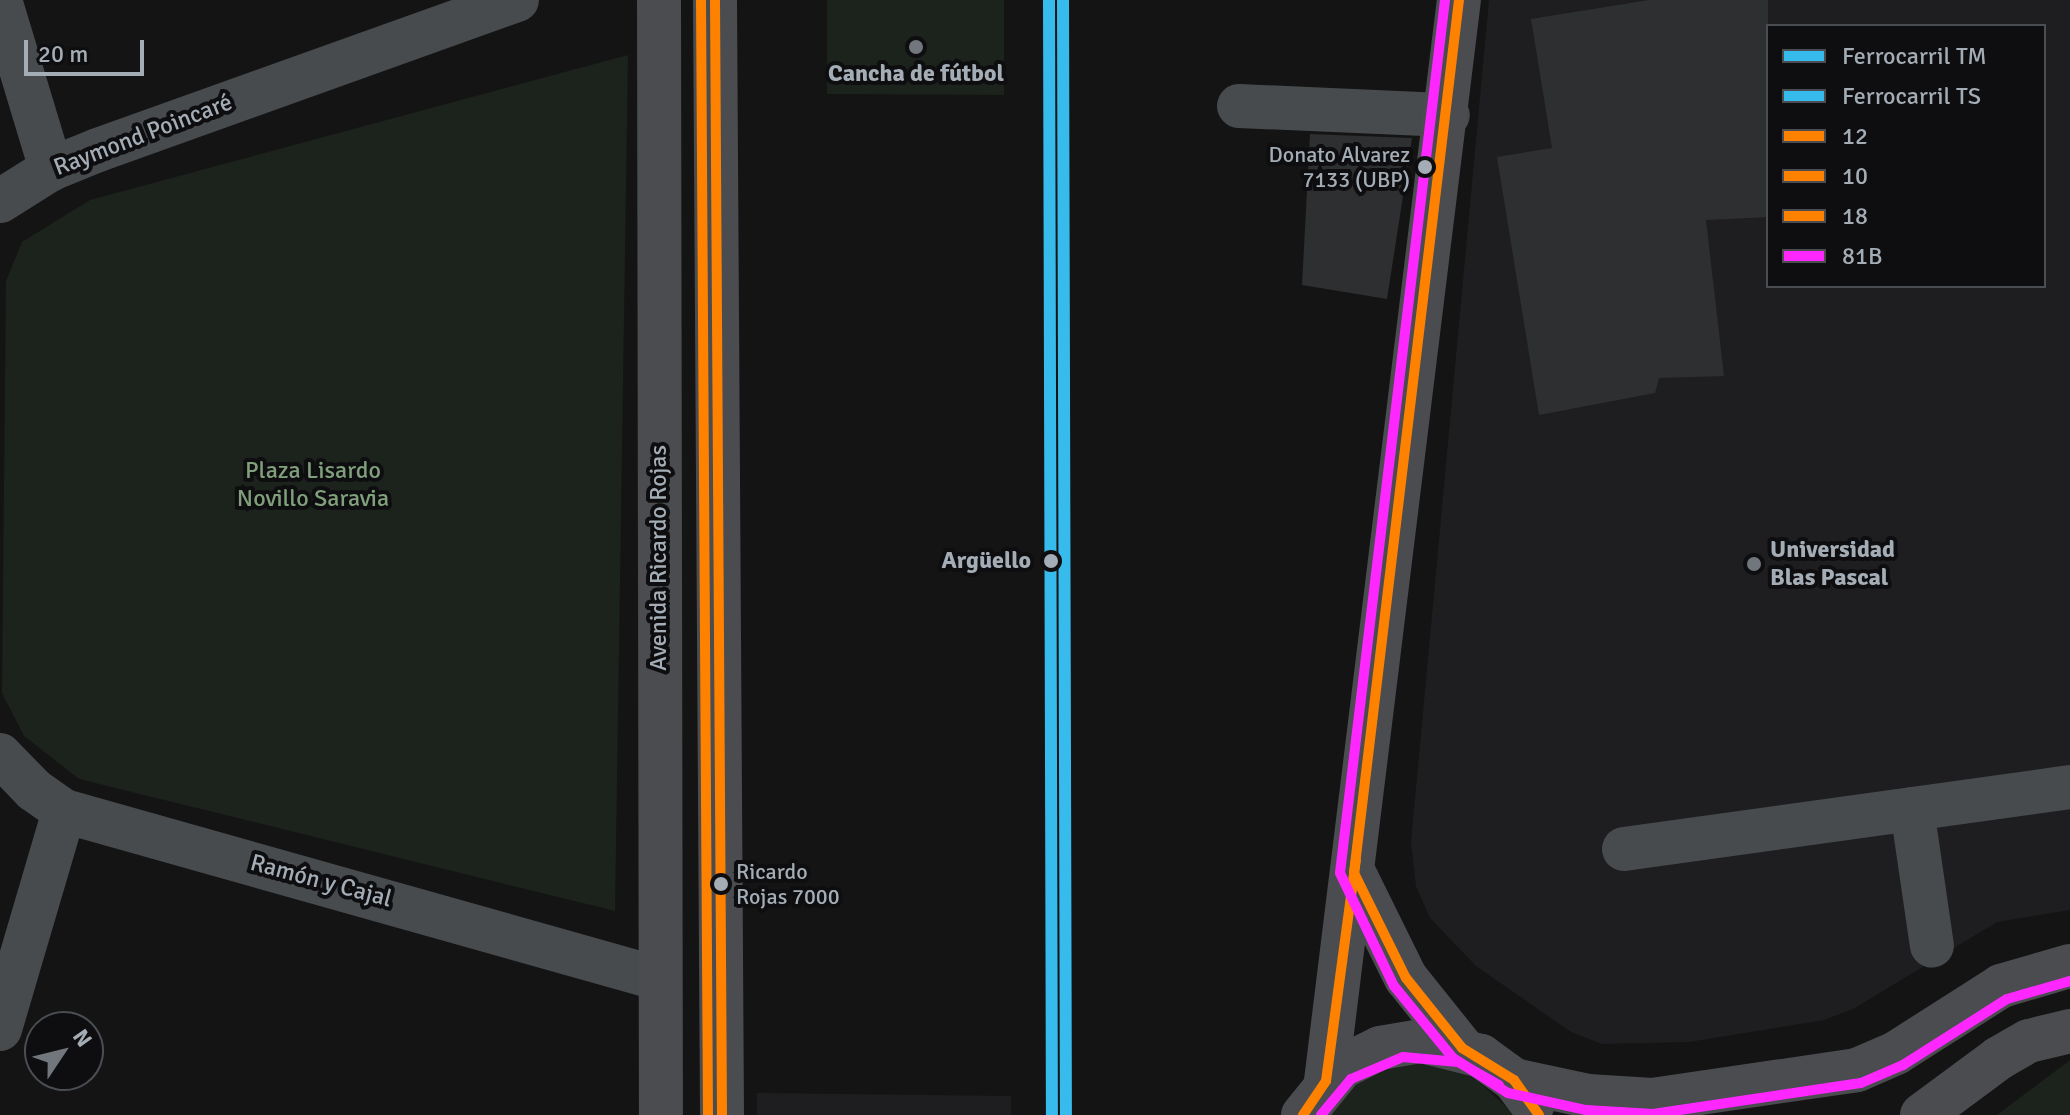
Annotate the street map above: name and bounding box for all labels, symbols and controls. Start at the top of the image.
scale bar [28,24,148,74]
legend [1766,24,2046,288]
marker: Cancha de fútbol [907,38,925,56]
text: 20 m [38,39,88,69]
text: Ferrocarril TM [1842,41,1987,71]
place label: Cancha de fútbol [828,60,1004,88]
text: Ferrocarril TS [1842,81,1981,111]
street label: Raymond Poincaré [50,88,236,182]
text: 12 [1842,121,1868,151]
place label: Donato Alvarez 7133 (UBP) [1268,141,1410,192]
marker: Donato Alvarez 7133 (UBP) [1417,159,1433,175]
text: 10 [1842,161,1868,191]
text: 18 [1842,201,1868,231]
text: 81B [1842,241,1882,271]
street label: Avenida Ricardo Rojas [645,445,673,671]
park label: Plaza Lisardo Novillo Saravia [237,457,389,513]
place label: Universidad Blas Pascal [1770,536,1895,592]
place label: Argüello [941,547,1031,575]
marker: Argüello [1038,548,1064,574]
marker: Universidad Blas Pascal [1745,555,1763,573]
street label: Ramón y Cajal [247,848,395,914]
place label: Ricardo Rojas 7000 [736,858,840,910]
marker: Ricardo Rojas 7000 [713,876,729,892]
north arrow [24,1011,104,1091]
text: N [67,1024,98,1052]

